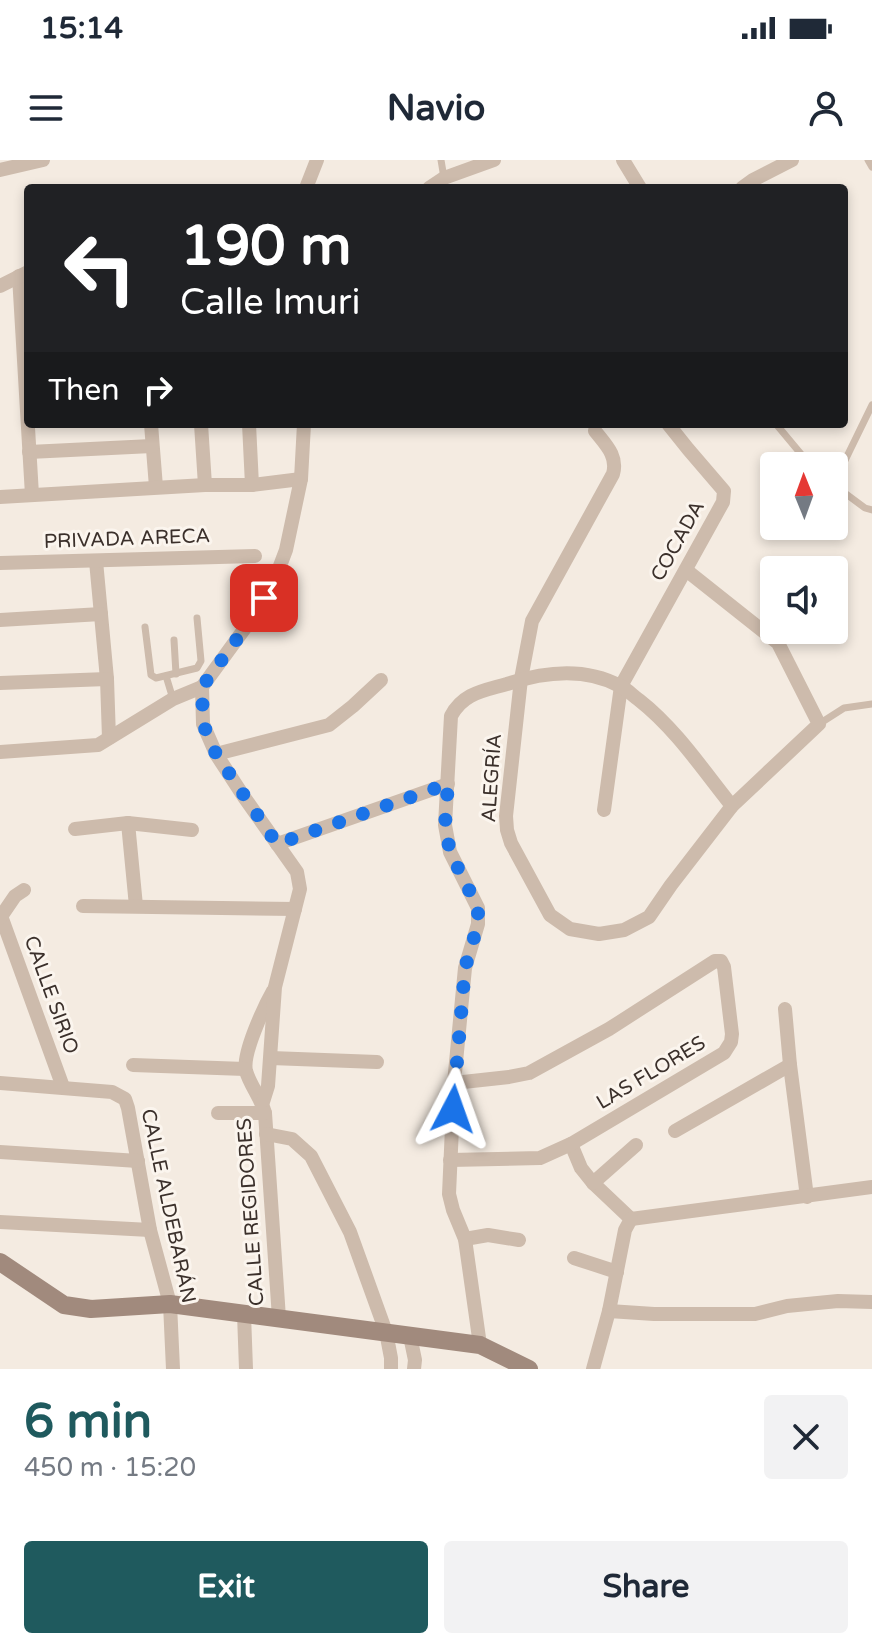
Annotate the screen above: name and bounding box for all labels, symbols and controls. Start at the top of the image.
text: 15:14 [40,10,123,47]
icon: menu [24,86,68,130]
icon: person [804,86,848,130]
text: Navio [387,87,485,130]
text: 190 m [180,213,351,280]
icon: left [48,216,152,320]
text: Calle Imuri [180,281,360,324]
icon: right [136,368,180,412]
text: Then [48,372,120,409]
north arrow [760,452,848,540]
map controls [760,452,848,644]
street label: COCADA [646,497,710,585]
street label: PRIVADA ARECA [43,524,211,554]
button: sound [760,556,848,644]
pin [230,564,298,632]
icon: arrive [242,576,286,620]
street label: ALEGRÍA [476,733,507,823]
street label: CALLE SIRIO [19,933,83,1057]
street label: LAS FLORES [592,1031,710,1115]
position arrow [411,1067,495,1151]
street label: CALLE ALDEBARÁN [136,1106,201,1305]
street label: CALLE REGIDORES [232,1117,270,1307]
text: 6 min [24,1393,152,1451]
button: close [764,1395,848,1479]
text: 450 m · 15:20 [24,1452,196,1483]
button: Exit [24,1541,428,1633]
button: Share [444,1541,848,1633]

